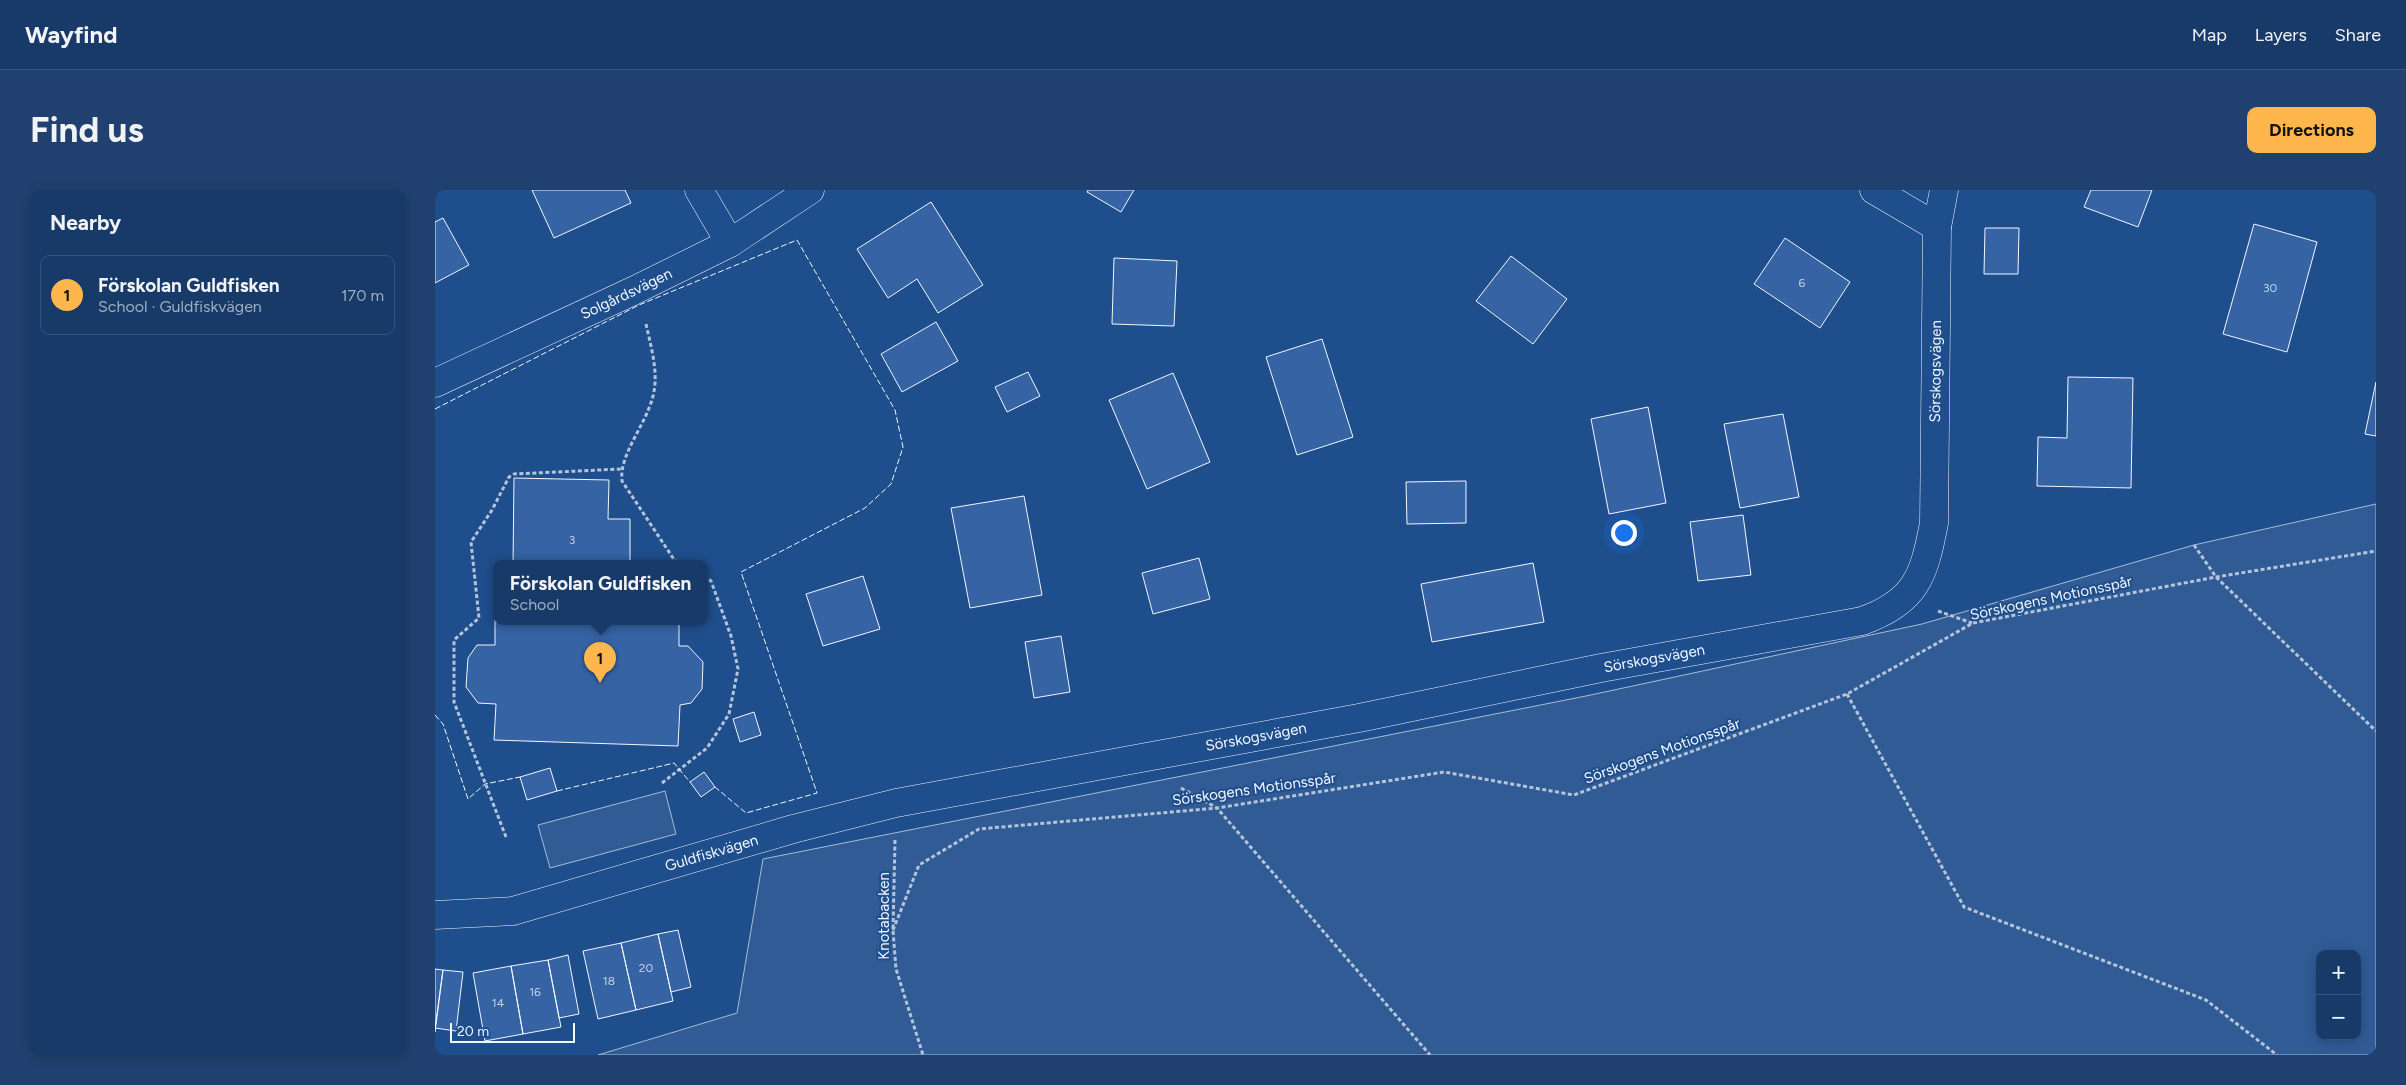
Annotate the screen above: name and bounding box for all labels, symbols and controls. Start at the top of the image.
text: Wayfind [25,20,118,49]
text: Map [2192,24,2227,46]
text: Layers [2255,24,2307,46]
text: Share [2335,24,2381,46]
button: Directions [2247,107,2376,153]
text: Find us [30,109,144,151]
text: Nearby [50,210,121,235]
street label: Solgårdsvägen [577,264,675,323]
text: Förskolan Guldfisken [98,274,280,297]
house number: 6 [1799,276,1806,290]
house number: 30 [2263,281,2277,295]
text: 1 [64,286,70,305]
text: 170 m [341,286,384,305]
text: School · Guldfiskvägen [98,297,262,316]
street label: Sörskogsvägen [1926,320,1945,423]
your location [1611,520,1637,546]
house number: 3 [569,533,575,547]
popup [493,560,708,625]
text: Förskolan Guldfisken [510,572,691,595]
street label: Sörskogens Motionsspår [1968,572,2134,624]
text: School [510,595,559,614]
street label: Sörskogsvägen [1602,640,1706,676]
pin: 1 [584,642,616,683]
street label: Sörskogens Motionsspår [1581,714,1743,788]
street label: Sörskogsvägen [1204,719,1308,755]
street label: Sörskogens Motionsspår [1171,769,1337,809]
street label: Guldfiskvägen [663,831,760,875]
street label: Knotabacken [875,872,893,960]
map controls [2316,950,2361,1040]
button: + [2316,950,2361,995]
house number: 20 [639,961,654,975]
house number: 18 [603,974,615,988]
house number: 16 [529,985,541,999]
button: − [2316,995,2361,1040]
house number: 14 [492,996,505,1010]
scale bar [450,1020,575,1043]
text: 20 m [457,1023,489,1040]

